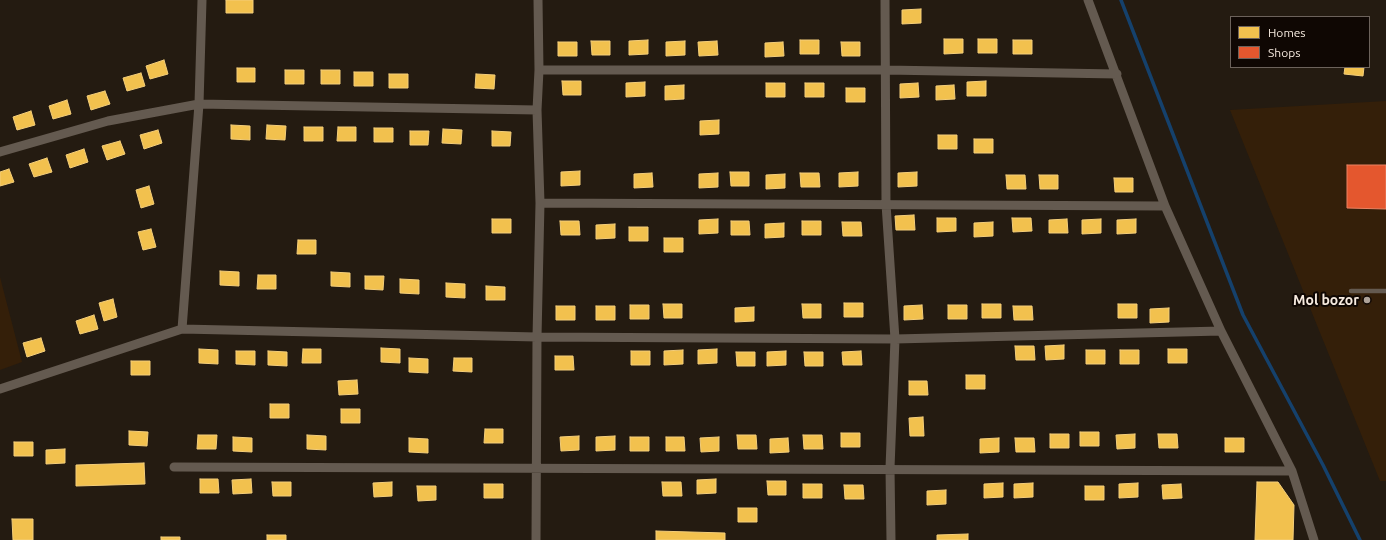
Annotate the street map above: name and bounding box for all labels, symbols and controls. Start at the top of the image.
legend [1230,16,1370,68]
text: Homes [1268,26,1306,39]
text: Shops [1268,46,1300,59]
place label: Mol bozor [1293,292,1359,308]
marker: Mol bozor [1362,295,1372,305]

